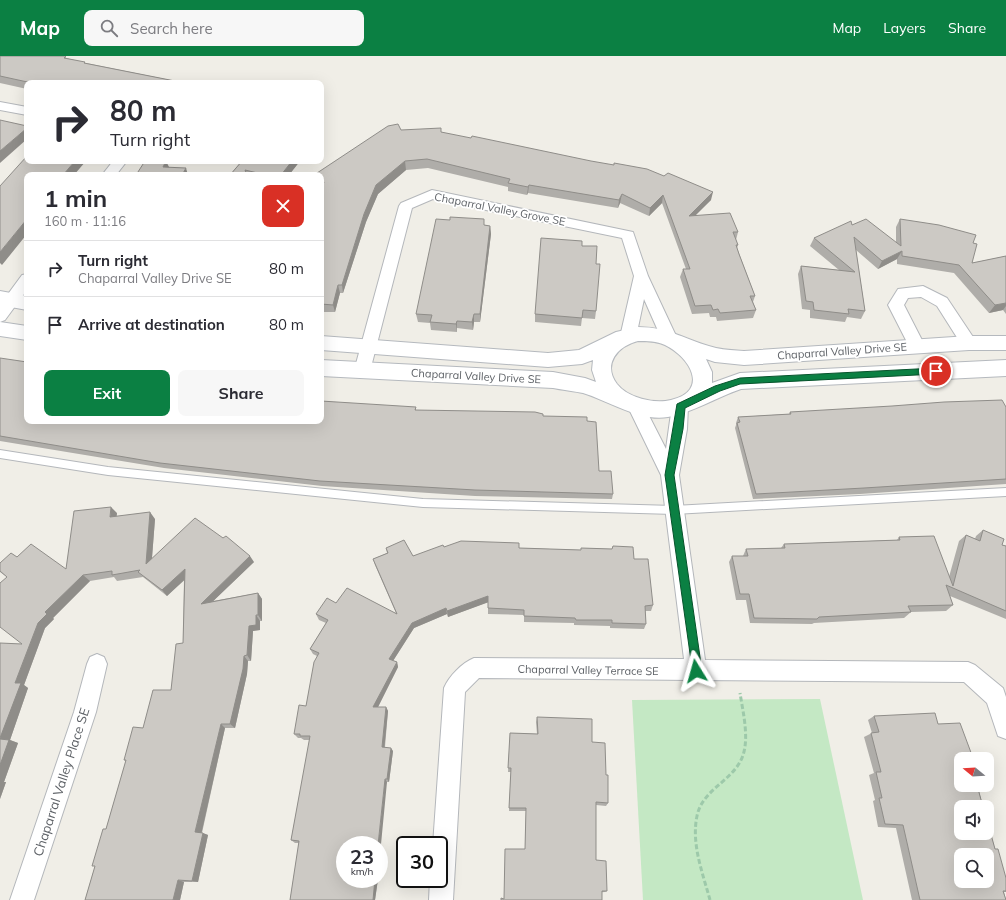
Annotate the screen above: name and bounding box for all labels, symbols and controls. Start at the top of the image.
search box [84,10,364,46]
text: Map [20,16,60,40]
icon: search [98,17,120,39]
text: Search here [130,19,213,38]
text: Map [832,19,861,37]
text: Layers [883,19,926,37]
text: Share [948,19,986,37]
text: 80 m [110,93,176,128]
icon: right [44,96,96,148]
text: Turn right [110,128,190,151]
text: 1 min [44,183,107,213]
button: close [262,185,304,227]
street label: Chaparral Valley Grove SE [433,189,567,229]
text: 160 m · 11:16 [44,213,126,229]
text: Turn right [78,251,148,270]
icon: right [44,258,66,280]
text: 80 m [269,259,304,278]
text: Chaparral Valley Drive SE [78,270,232,286]
icon: arrive [44,314,66,336]
text: Arrive at destination [78,315,225,334]
text: 80 m [269,315,304,334]
street label: Chaparral Valley Drive SE [777,339,907,363]
pin [919,354,953,388]
icon: arrive [925,360,947,382]
street label: Chaparral Valley Drive SE [411,366,541,386]
button: Exit [44,370,170,416]
button: Share [178,370,304,416]
position arrow [675,650,717,692]
street label: Chaparral Valley Terrace SE [517,662,659,678]
street label: Chaparral Valley Place SE [29,706,93,858]
north arrow [954,752,994,792]
map controls [954,752,994,888]
button: sound [954,800,994,840]
speed limit sign: 30 [396,836,448,888]
text: 23 [350,844,374,869]
button: search [954,848,994,888]
text: km/h [351,865,373,878]

